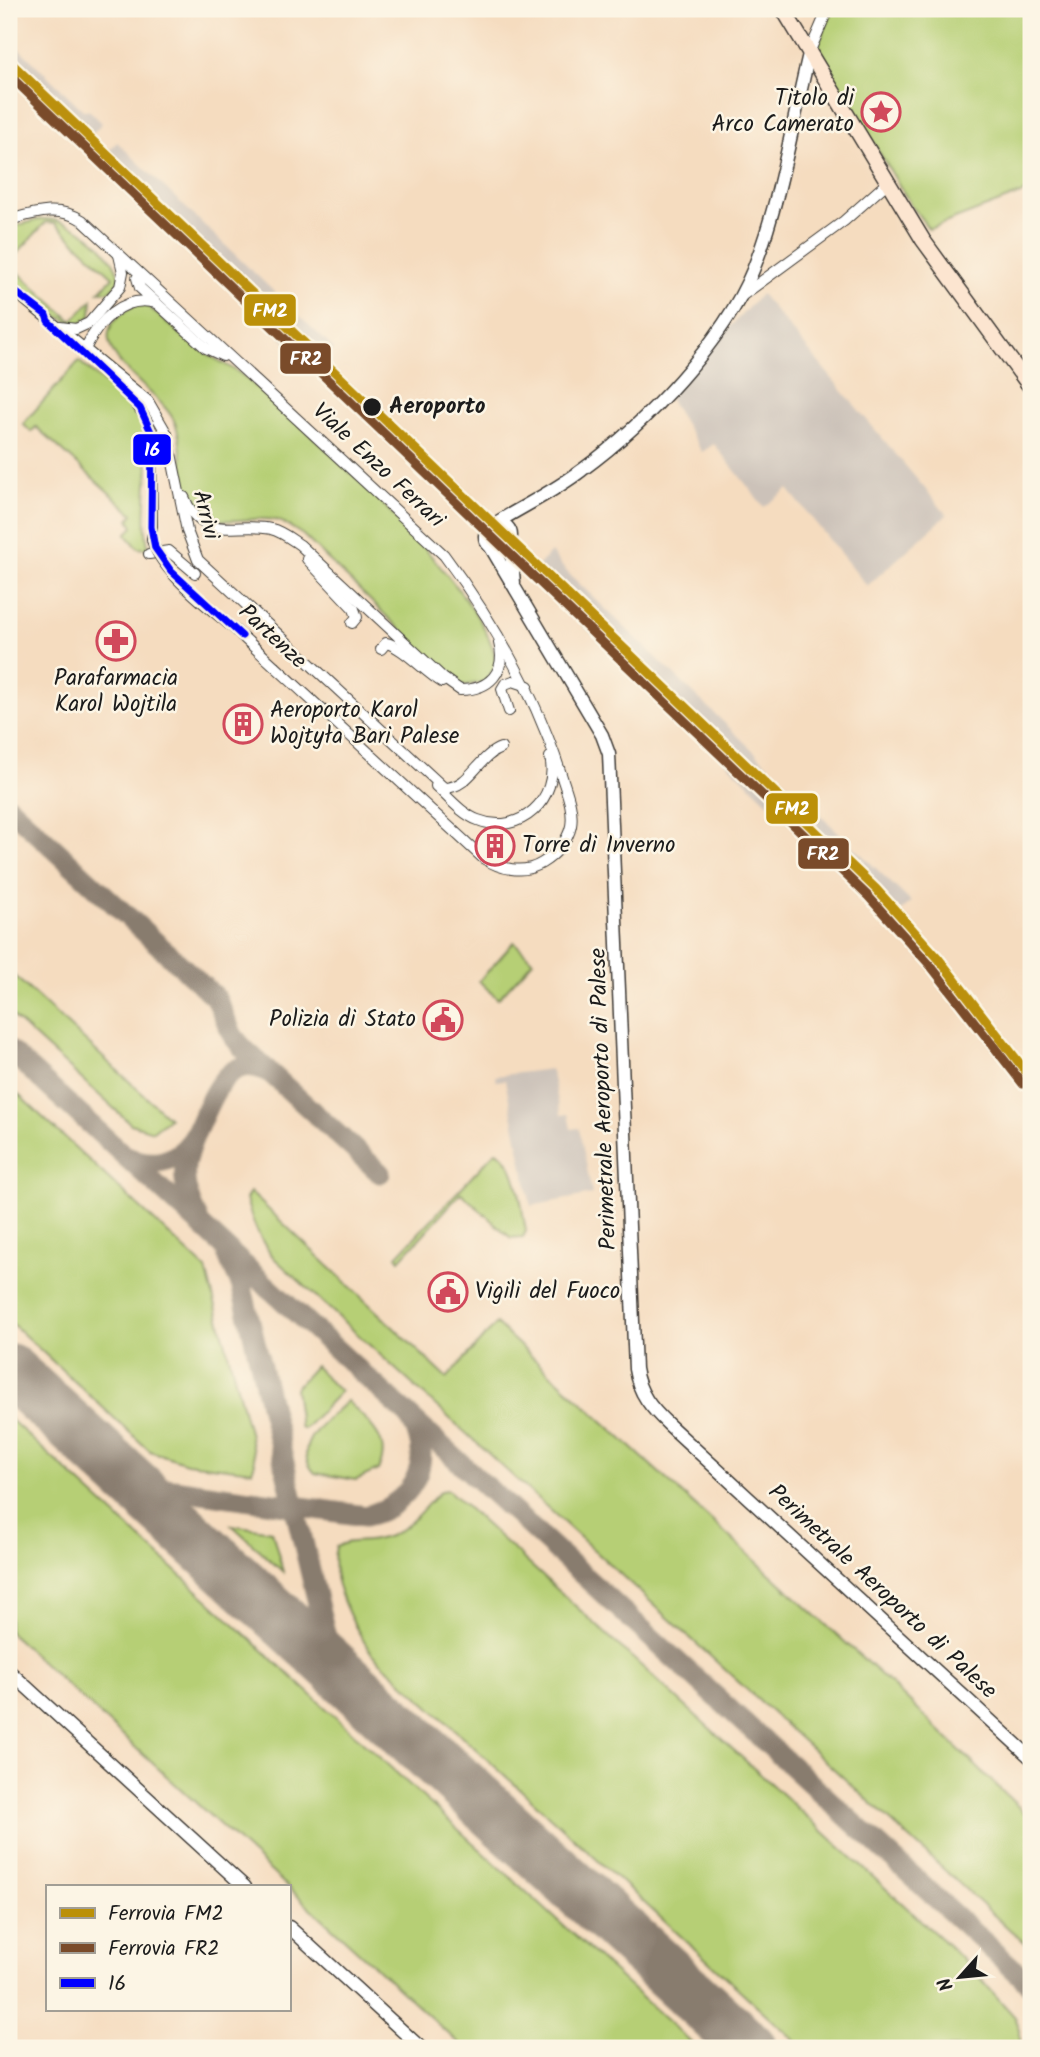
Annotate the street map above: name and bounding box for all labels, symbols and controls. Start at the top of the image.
place label: Titolo di Arco Camerato [712,81,856,143]
place icon: Titolo di Arco Camerato [860,91,902,133]
line badge: FM2 [243,293,297,327]
text: FM2 [252,297,288,327]
line badge: FR2 [279,342,332,375]
text: FR2 [290,345,322,375]
place label: Aeroporto [389,389,486,425]
street label: Viale Enzo Ferrari [303,395,454,538]
marker: Aeroporto [361,396,383,418]
line badge: 16 [132,433,172,466]
text: 16 [144,436,160,466]
street label: Arrivi [182,486,229,545]
street label: Partenze [229,596,315,678]
pharmacy icon: Parafarmacia Karol Wojtila [95,620,137,662]
place label: Parafarmacia Karol Wojtila [54,661,178,723]
place label: Aeroporto Karol Wojtyła Bari Palese [270,693,459,755]
building icon: Aeroporto Karol Wojtyła Bari Palese [222,703,264,745]
line badge: FM2 [765,792,819,825]
text: FM2 [774,795,810,825]
building icon: Torre di Inverno [474,825,516,867]
place label: Torre di Inverno [522,828,675,864]
line badge: FR2 [797,837,850,870]
text: FR2 [807,840,839,870]
street label: Perimetrale Aeroporto di Palese [581,947,627,1251]
public building icon: Polizia di Stato [422,999,464,1041]
place label: Polizia di Stato [269,1002,416,1038]
public building icon: Vigili del Fuoco [427,1271,469,1313]
place label: Vigili del Fuoco [475,1274,620,1310]
street label: Perimetrale Aeroporto di Palese [759,1476,1005,1708]
legend [46,1885,290,2011]
text: Ferrovia FM2 [108,1898,224,1931]
text: Ferrovia FR2 [108,1933,219,1966]
north arrow [925,1941,995,2011]
text: 16 [108,1968,126,2001]
text: N [931,1972,963,1996]

